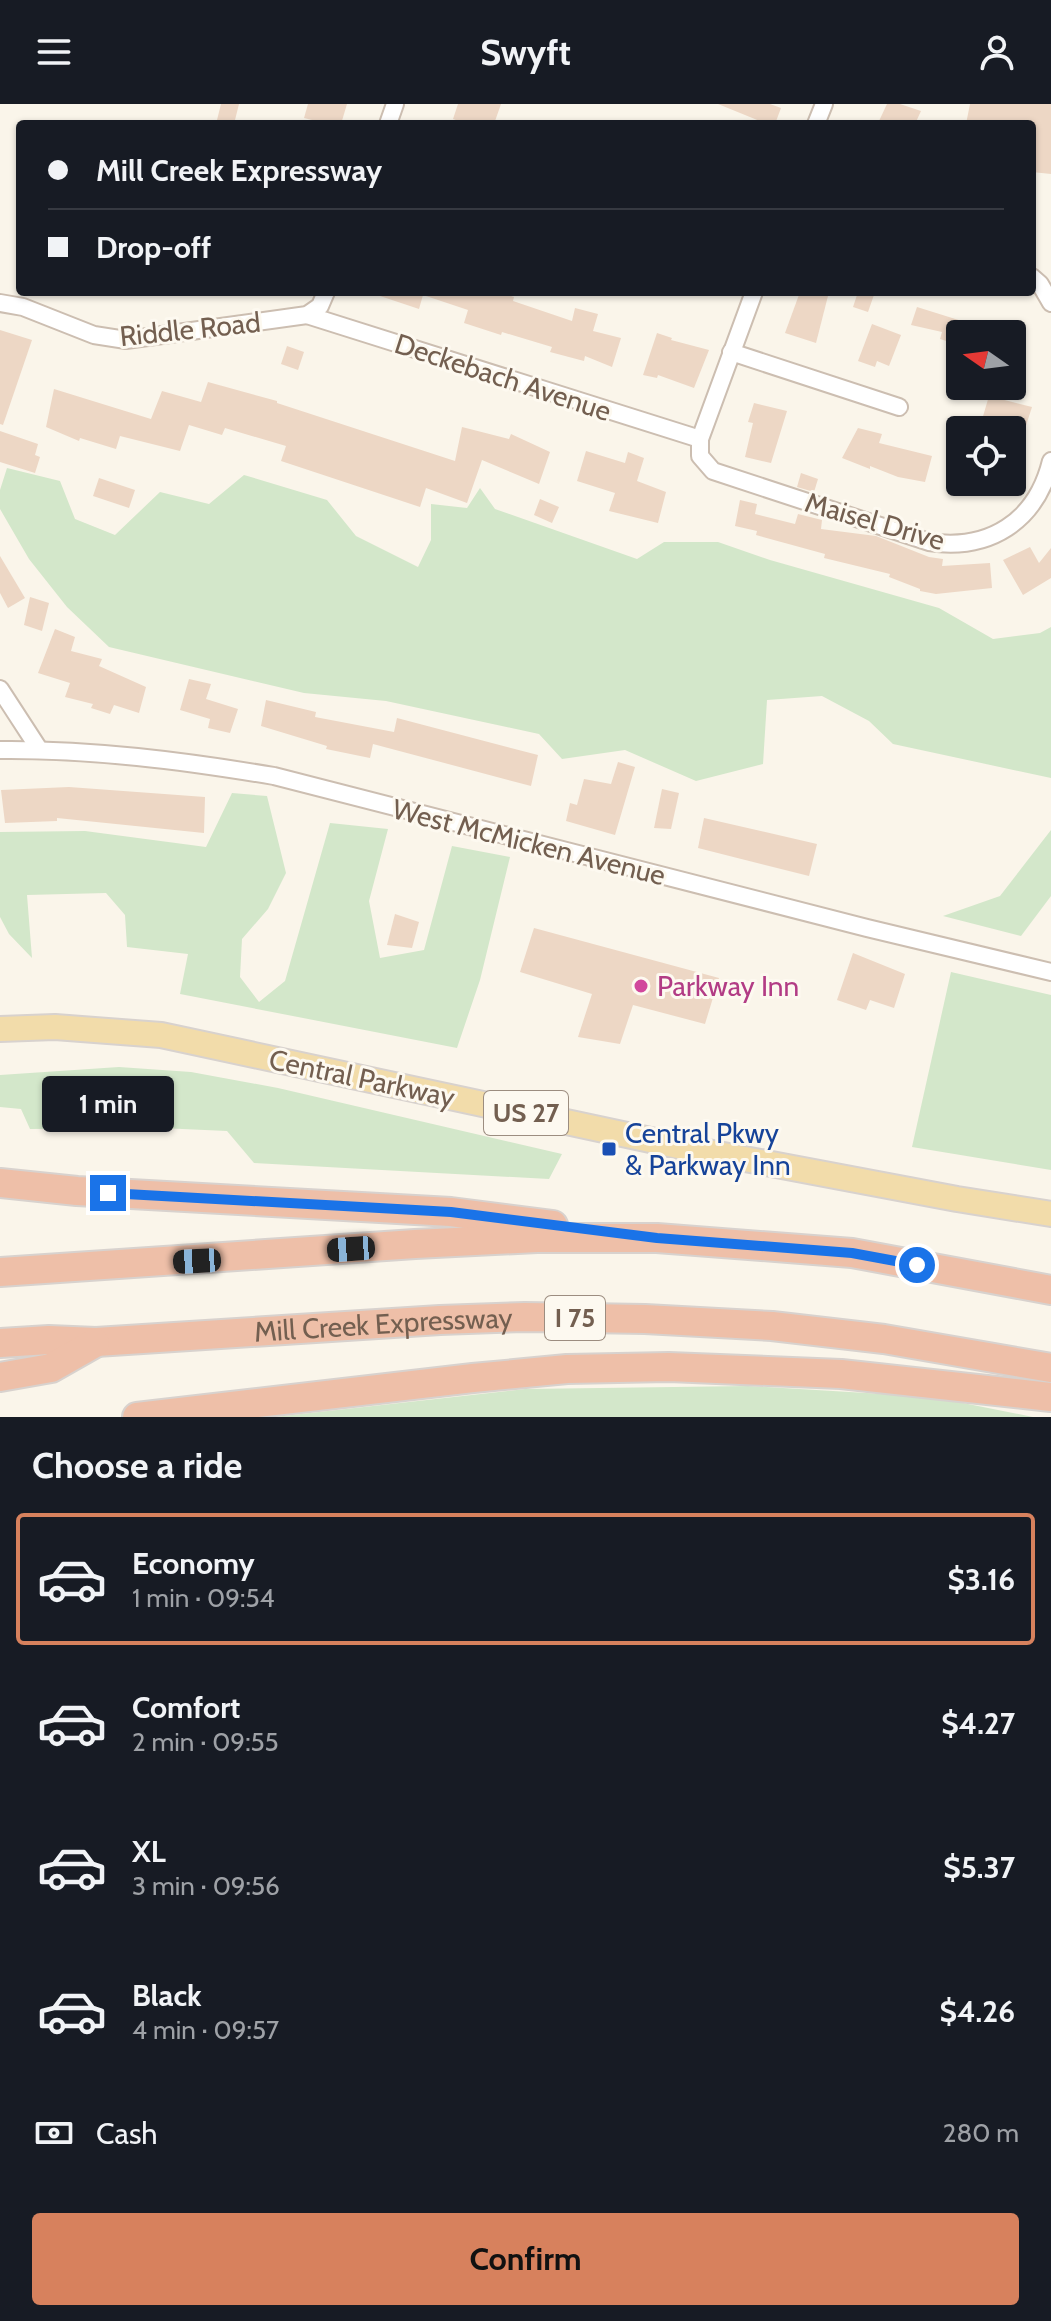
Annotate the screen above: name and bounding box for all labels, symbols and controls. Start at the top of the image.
icon: menu [32,30,76,74]
text: Swyft [480,30,571,74]
icon: person [975,30,1019,74]
text: Mill Creek Expressway [96,152,382,189]
text: Drop-off [96,229,211,266]
street label: Riddle Road [118,305,262,353]
north arrow [946,320,1026,400]
map controls [946,320,1026,496]
street label: Deckebach Avenue [391,326,615,428]
button: locate [946,416,1026,496]
street label: Maisel Drive [801,485,949,557]
street label: West McMicken Avenue [389,792,669,892]
place label: Parkway Inn [657,969,799,1003]
marker: Parkway Inn [632,977,650,995]
street label: Central Parkway [266,1042,458,1114]
callout: 1 min [42,1077,174,1133]
text: 1 min [79,1088,137,1120]
road number: US 27 [484,1091,568,1135]
place label: Central Pkwy & Parkway Inn [625,1116,791,1182]
marker: Central Pkwy & Parkway Inn [600,1140,618,1158]
route end [90,1175,126,1211]
car [326,1235,376,1263]
route start [899,1247,935,1283]
car [172,1248,222,1274]
road number: I 75 [545,1296,605,1340]
street label: Mill Creek Expressway [253,1300,513,1349]
text: Choose a ride [32,1443,242,1487]
icon: car [36,1543,108,1615]
text: Economy [132,1545,255,1582]
text: $3.16 [947,1561,1015,1598]
text: 1 min · 09:54 [132,1582,274,1614]
icon: car [36,1687,108,1759]
text: Comfort [132,1689,240,1726]
text: $4.27 [941,1705,1015,1742]
text: 2 min · 09:55 [132,1726,279,1758]
icon: car [36,1831,108,1903]
text: XL [132,1833,166,1870]
text: $5.37 [943,1849,1015,1886]
text: 3 min · 09:56 [132,1870,280,1902]
icon: car [36,1975,108,2047]
text: Black [132,1977,202,2014]
text: $4.26 [940,1993,1015,2030]
text: 4 min · 09:57 [132,2014,279,2046]
icon: cash [32,2111,76,2155]
text: Cash [96,2115,158,2152]
text: 280 m [943,2117,1019,2149]
button: Confirm [32,2213,1019,2305]

